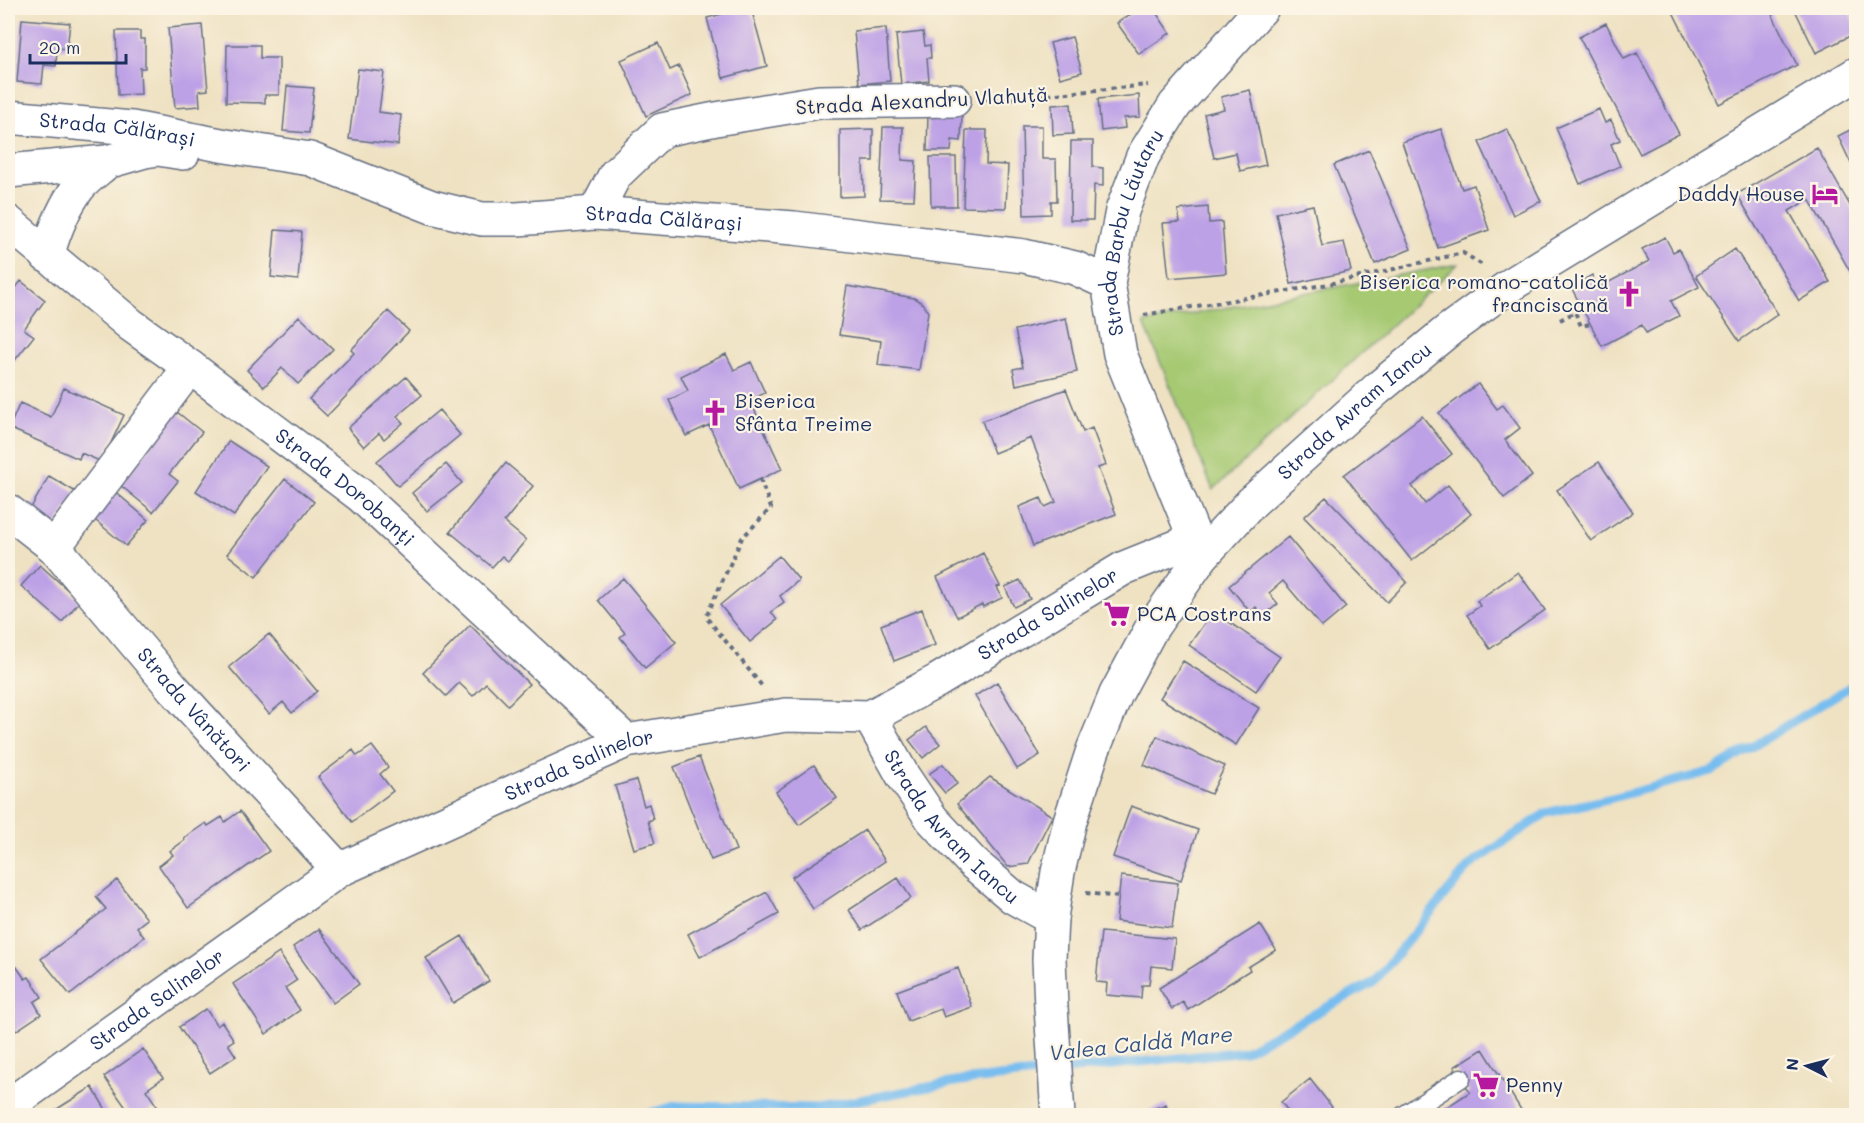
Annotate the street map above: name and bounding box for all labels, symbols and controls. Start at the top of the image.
scale bar [30,27,126,65]
text: 20 m [39,35,80,59]
street label: Strada Alexandru Vlahuță [795,80,1049,121]
street label: Strada Călărași [38,106,197,152]
street label: Strada Barbu Lăutaru [1094,124,1169,338]
hotel icon: Daddy House [1810,179,1840,209]
place label: Daddy House [1677,180,1805,206]
street label: Strada Călărași [585,199,743,237]
place label: Biserica romano-catolică franciscană [1360,268,1609,317]
church icon: Biserica romano-catolică franciscană [1614,279,1644,309]
street label: Strada Avram Iancu [1271,336,1436,485]
place label: Biserica Sfânta Treime [735,387,872,436]
church icon: Biserica Sfânta Treime [700,398,730,428]
street label: Strada Dorobanți [270,422,421,551]
street label: Strada Salinelor [972,561,1122,665]
supermarket icon: PCA Costrans [1102,599,1132,629]
place label: PCA Costrans [1137,600,1272,626]
street label: Strada Vânători [132,641,257,777]
street label: Strada Salinelor [500,723,655,806]
street label: Strada Avram Iancu [879,745,1025,909]
street label: Strada Salinelor [84,942,229,1056]
water label: Valea Caldă Mare [1047,1019,1234,1066]
north arrow [1777,1036,1837,1096]
text: N [1781,1057,1803,1072]
supermarket icon: Penny [1471,1070,1501,1100]
place label: Penny [1506,1071,1563,1097]

